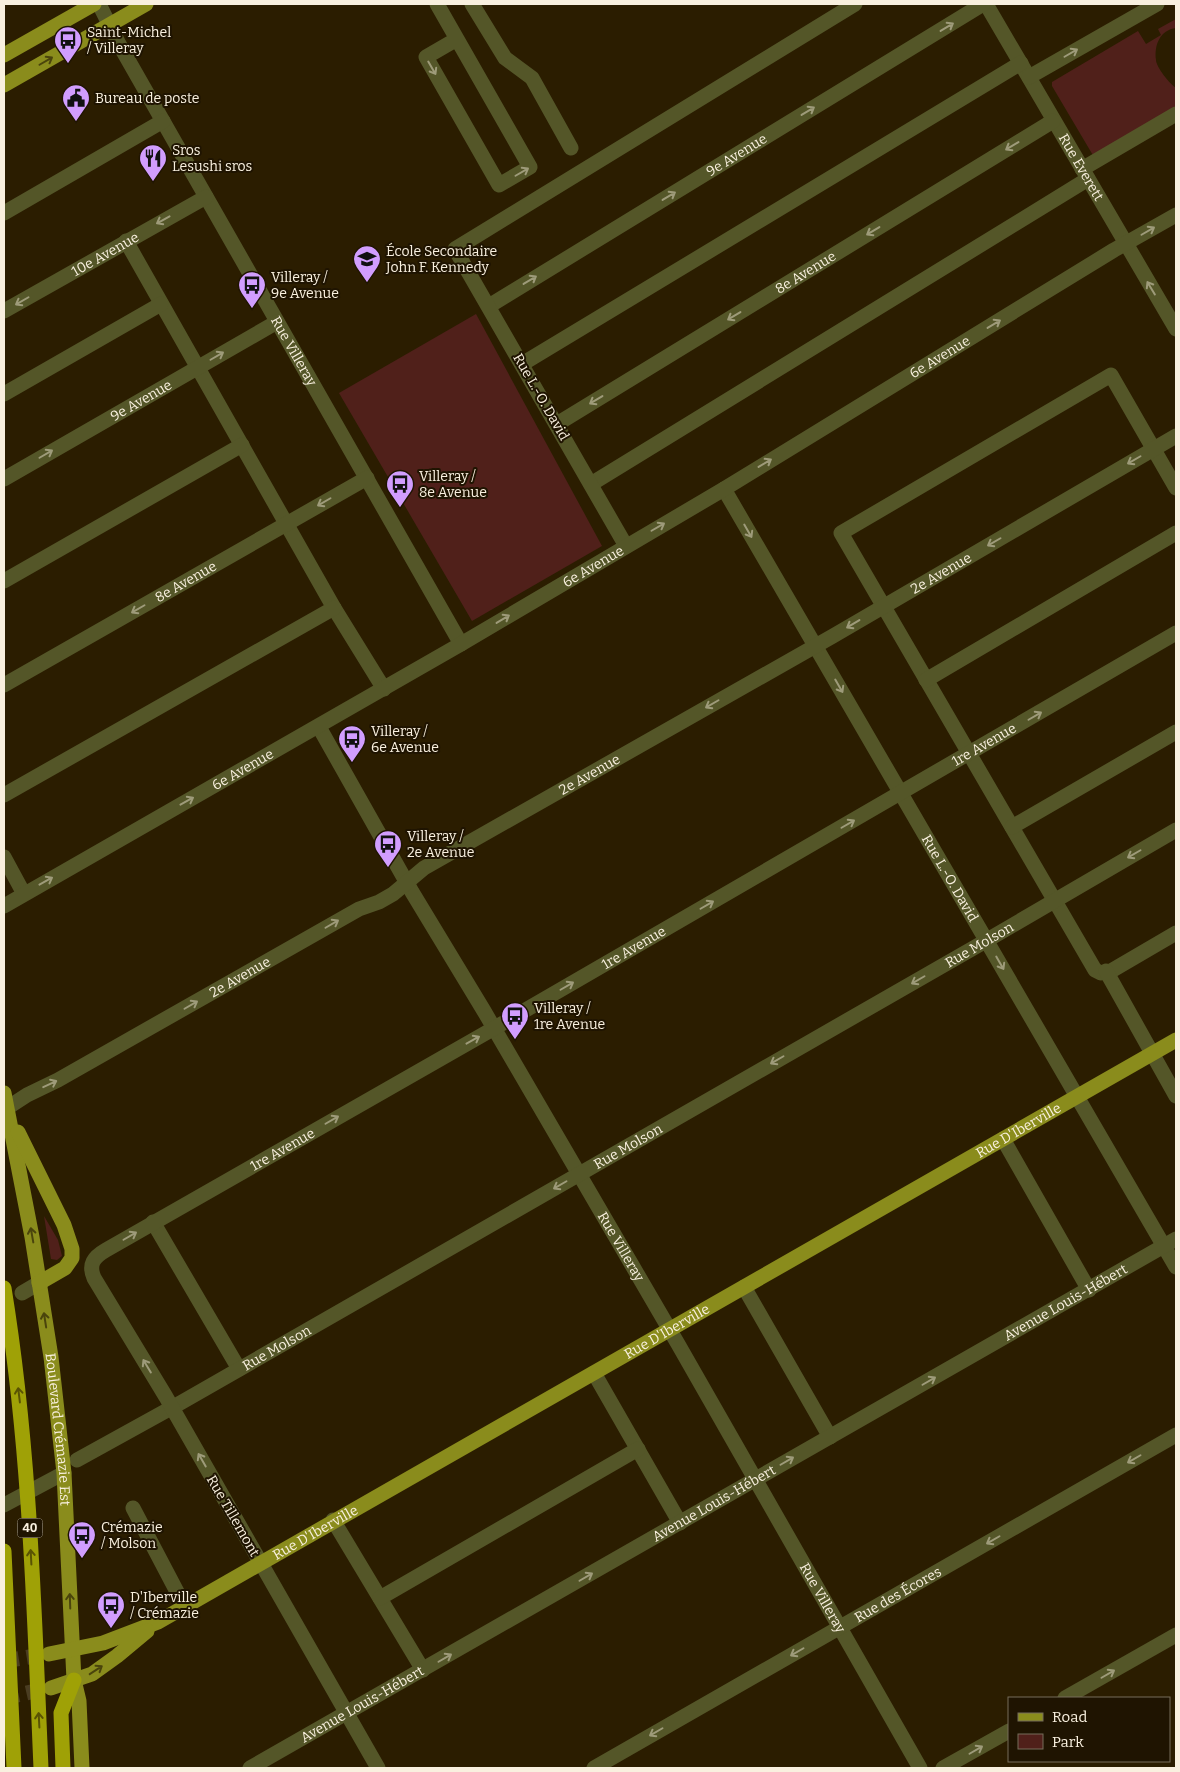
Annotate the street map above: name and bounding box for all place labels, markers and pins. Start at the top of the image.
place label: Saint-Michel / Villeray [87,24,171,57]
bus stop icon: Saint-Michel / Villeray [53,25,83,64]
public building icon: Bureau de poste [61,83,91,122]
place label: Bureau de poste [95,90,200,107]
place label: Sros Lesushi sros [172,142,252,175]
restaurant icon: Sros Lesushi sros [138,143,168,182]
place label: École Secondaire John F. Kennedy [385,242,497,276]
school or university icon: École Secondaire John F. Kennedy [352,244,382,283]
place label: Villeray / 9e Avenue [271,269,339,302]
bus stop icon: Villeray / 9e Avenue [237,270,267,309]
place label: Villeray / 8e Avenue [419,468,487,501]
bus stop icon: Villeray / 8e Avenue [385,469,415,508]
place label: Villeray / 6e Avenue [371,723,439,756]
bus stop icon: Villeray / 6e Avenue [337,724,367,763]
place label: Villeray / 2e Avenue [407,828,474,861]
bus stop icon: Villeray / 2e Avenue [373,829,403,868]
place label: Villeray / 1re Avenue [534,1000,605,1033]
bus stop icon: Villeray / 1re Avenue [500,1001,530,1040]
place label: Crémazie / Molson [101,1519,163,1552]
bus stop icon: Crémazie / Molson [67,1520,97,1559]
place label: D'Iberville / Crémazie [130,1589,199,1622]
bus stop icon: D'Iberville / Crémazie [96,1590,126,1629]

